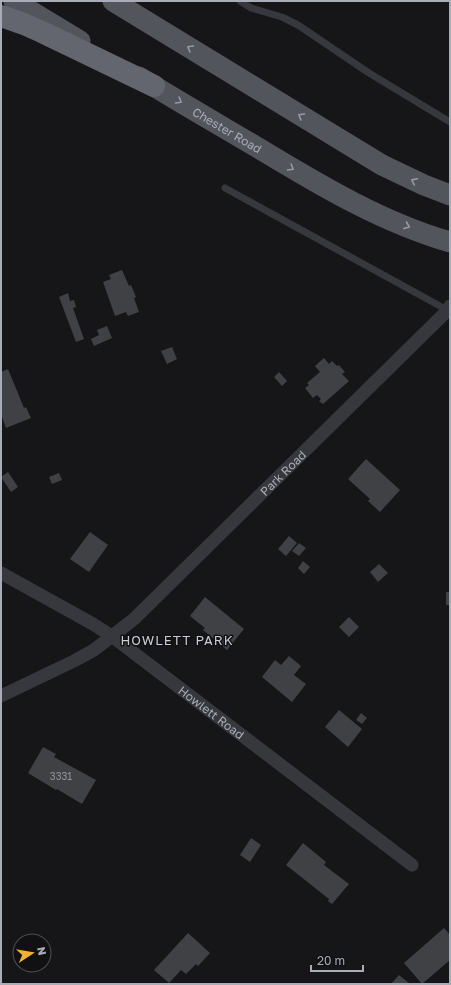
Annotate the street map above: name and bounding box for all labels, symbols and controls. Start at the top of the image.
one-way arrow [187,46,194,53]
one-way arrow [175,97,182,104]
street label: Chester Road [190,104,265,156]
one-way arrow [298,113,305,120]
one-way arrow [287,163,294,170]
one-way arrow [411,178,418,186]
one-way arrow [403,222,410,230]
street label: Park Road [257,447,309,499]
district label: HOWLETT PARK [120,632,234,648]
street label: Howlett Road [176,682,247,742]
house number: 3331 [50,770,72,782]
north arrow [12,933,52,973]
text: N [35,945,49,956]
scale bar [311,947,363,973]
text: 20 m [317,953,345,968]

